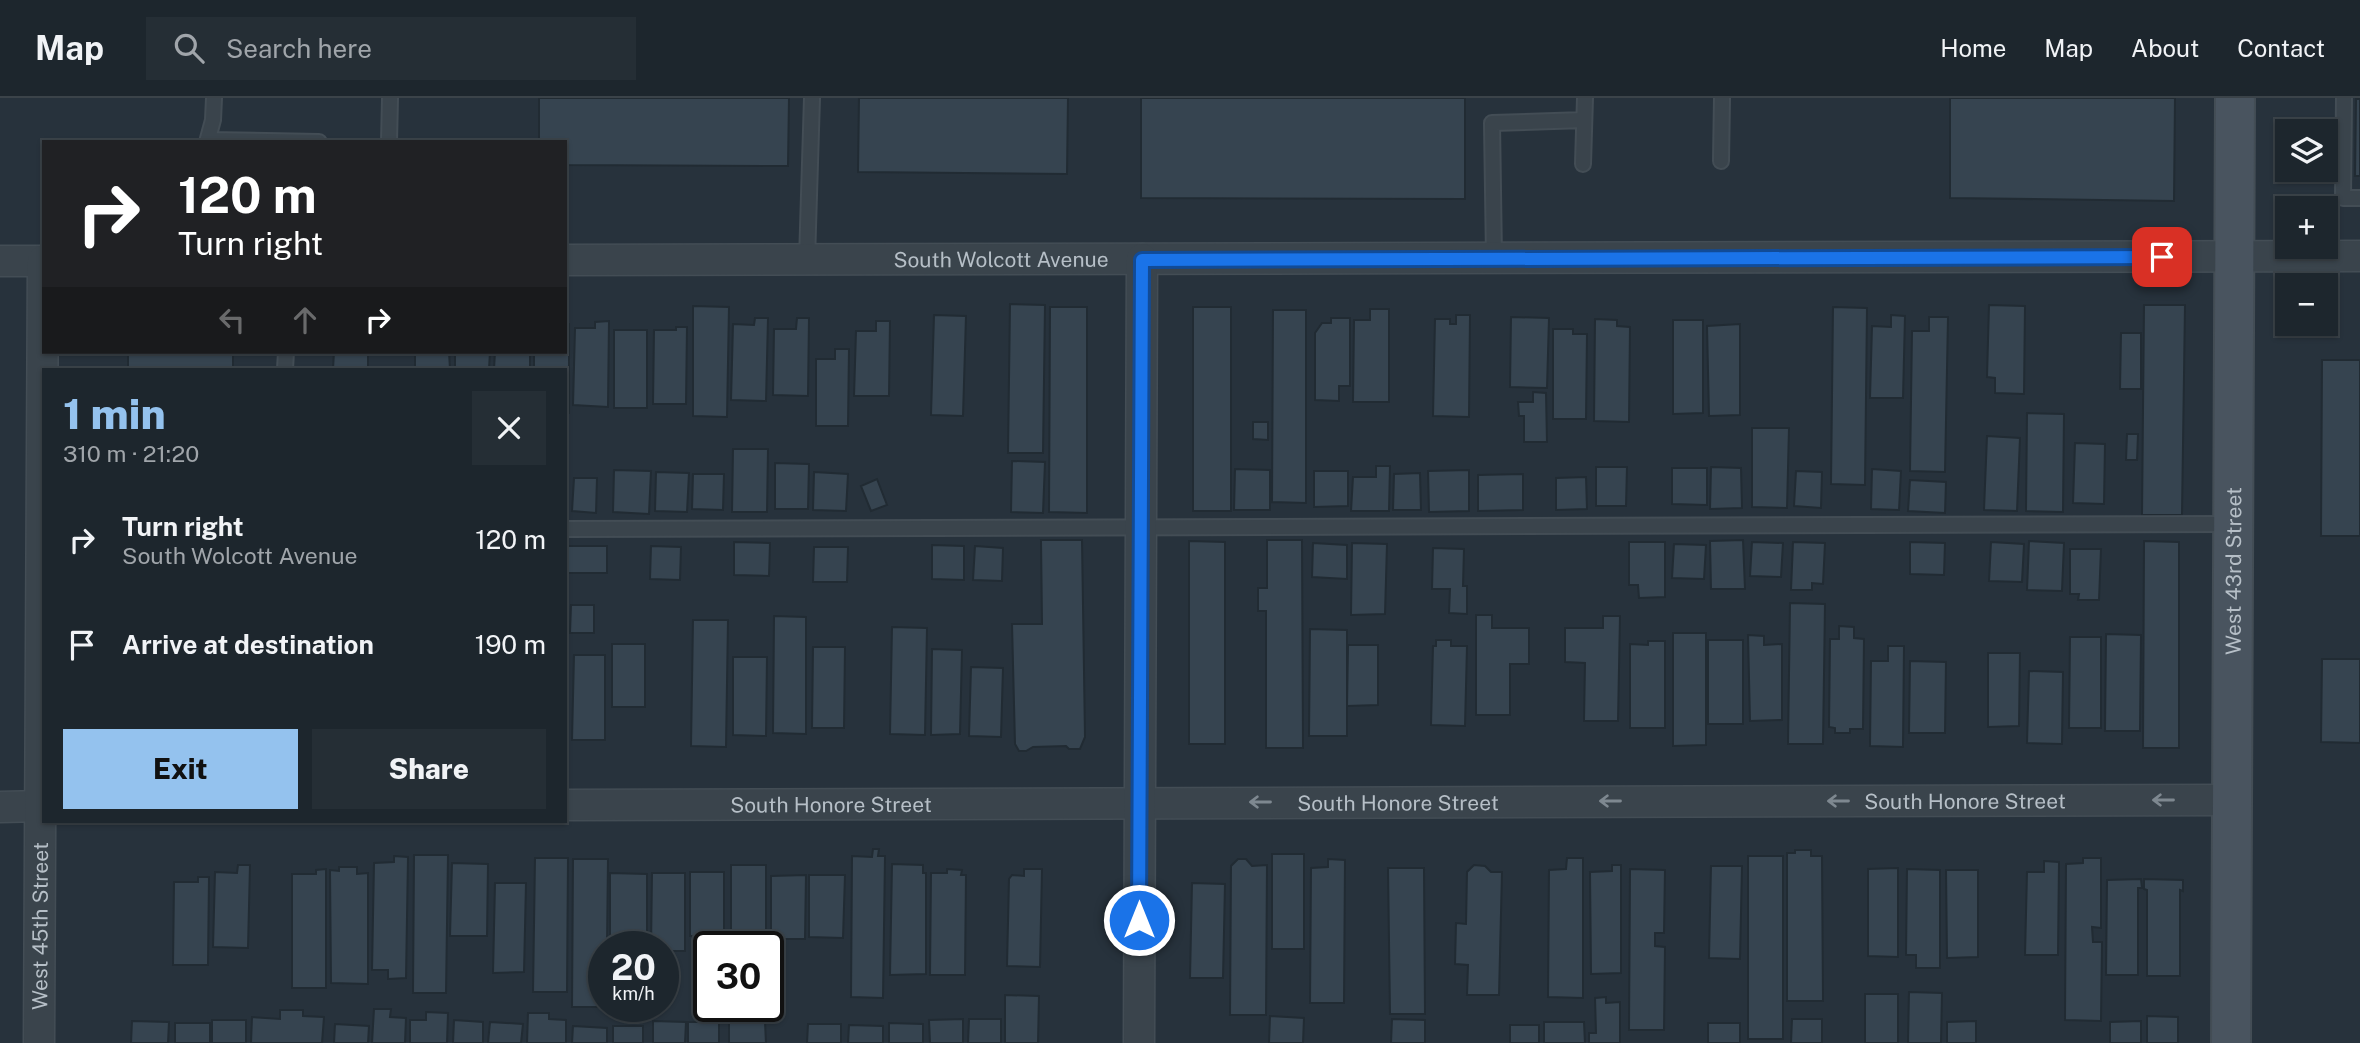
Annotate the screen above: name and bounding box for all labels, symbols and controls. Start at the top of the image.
search box [146,17,636,80]
text: Map [35,29,104,67]
icon: search [170,29,208,67]
text: Search here [226,33,372,64]
text: Home [1940,34,2006,62]
text: Map [2044,34,2093,62]
text: About [2131,34,2199,62]
text: Contact [2237,34,2325,62]
map controls [2275,119,2338,336]
button: layers [2275,119,2338,182]
text: 120 m [178,166,317,224]
icon: right [63,168,154,259]
button: + [2275,196,2338,259]
text: Turn right [178,225,323,262]
pin [2132,227,2192,287]
icon: arrive [2143,238,2181,276]
street label: South Wolcott Avenue [893,246,1109,272]
button: − [2275,273,2338,336]
icon: left [213,301,251,339]
icon: ahead [286,301,324,339]
icon: right [359,301,397,339]
text: 1 min [63,389,166,438]
button: close [472,391,546,465]
text: 310 m · 21:20 [63,440,199,467]
street label: West 43rd Street [2220,487,2246,655]
text: Turn right [122,511,244,542]
icon: right [63,521,101,559]
text: 120 m [475,524,546,555]
text: South Wolcott Avenue [122,542,358,569]
icon: arrive [63,626,101,664]
text: Arrive at destination [122,629,374,660]
text: 190 m [475,629,546,660]
button: Exit [63,729,298,809]
button: Share [312,729,546,809]
street label: South Honore Street [1864,788,2066,814]
street label: South Honore Street [1297,790,1499,815]
street label: South Honore Street [730,791,932,817]
one-way arrow [2152,793,2175,807]
one-way arrow [1599,794,1622,808]
one-way arrow [1827,794,1850,808]
one-way arrow [1249,795,1272,809]
street label: West 45th Street [27,842,53,1010]
position arrow [1102,883,1176,957]
speed limit sign: 30 [693,931,784,1022]
text: 20 [611,947,656,988]
text: km/h [612,983,655,1004]

